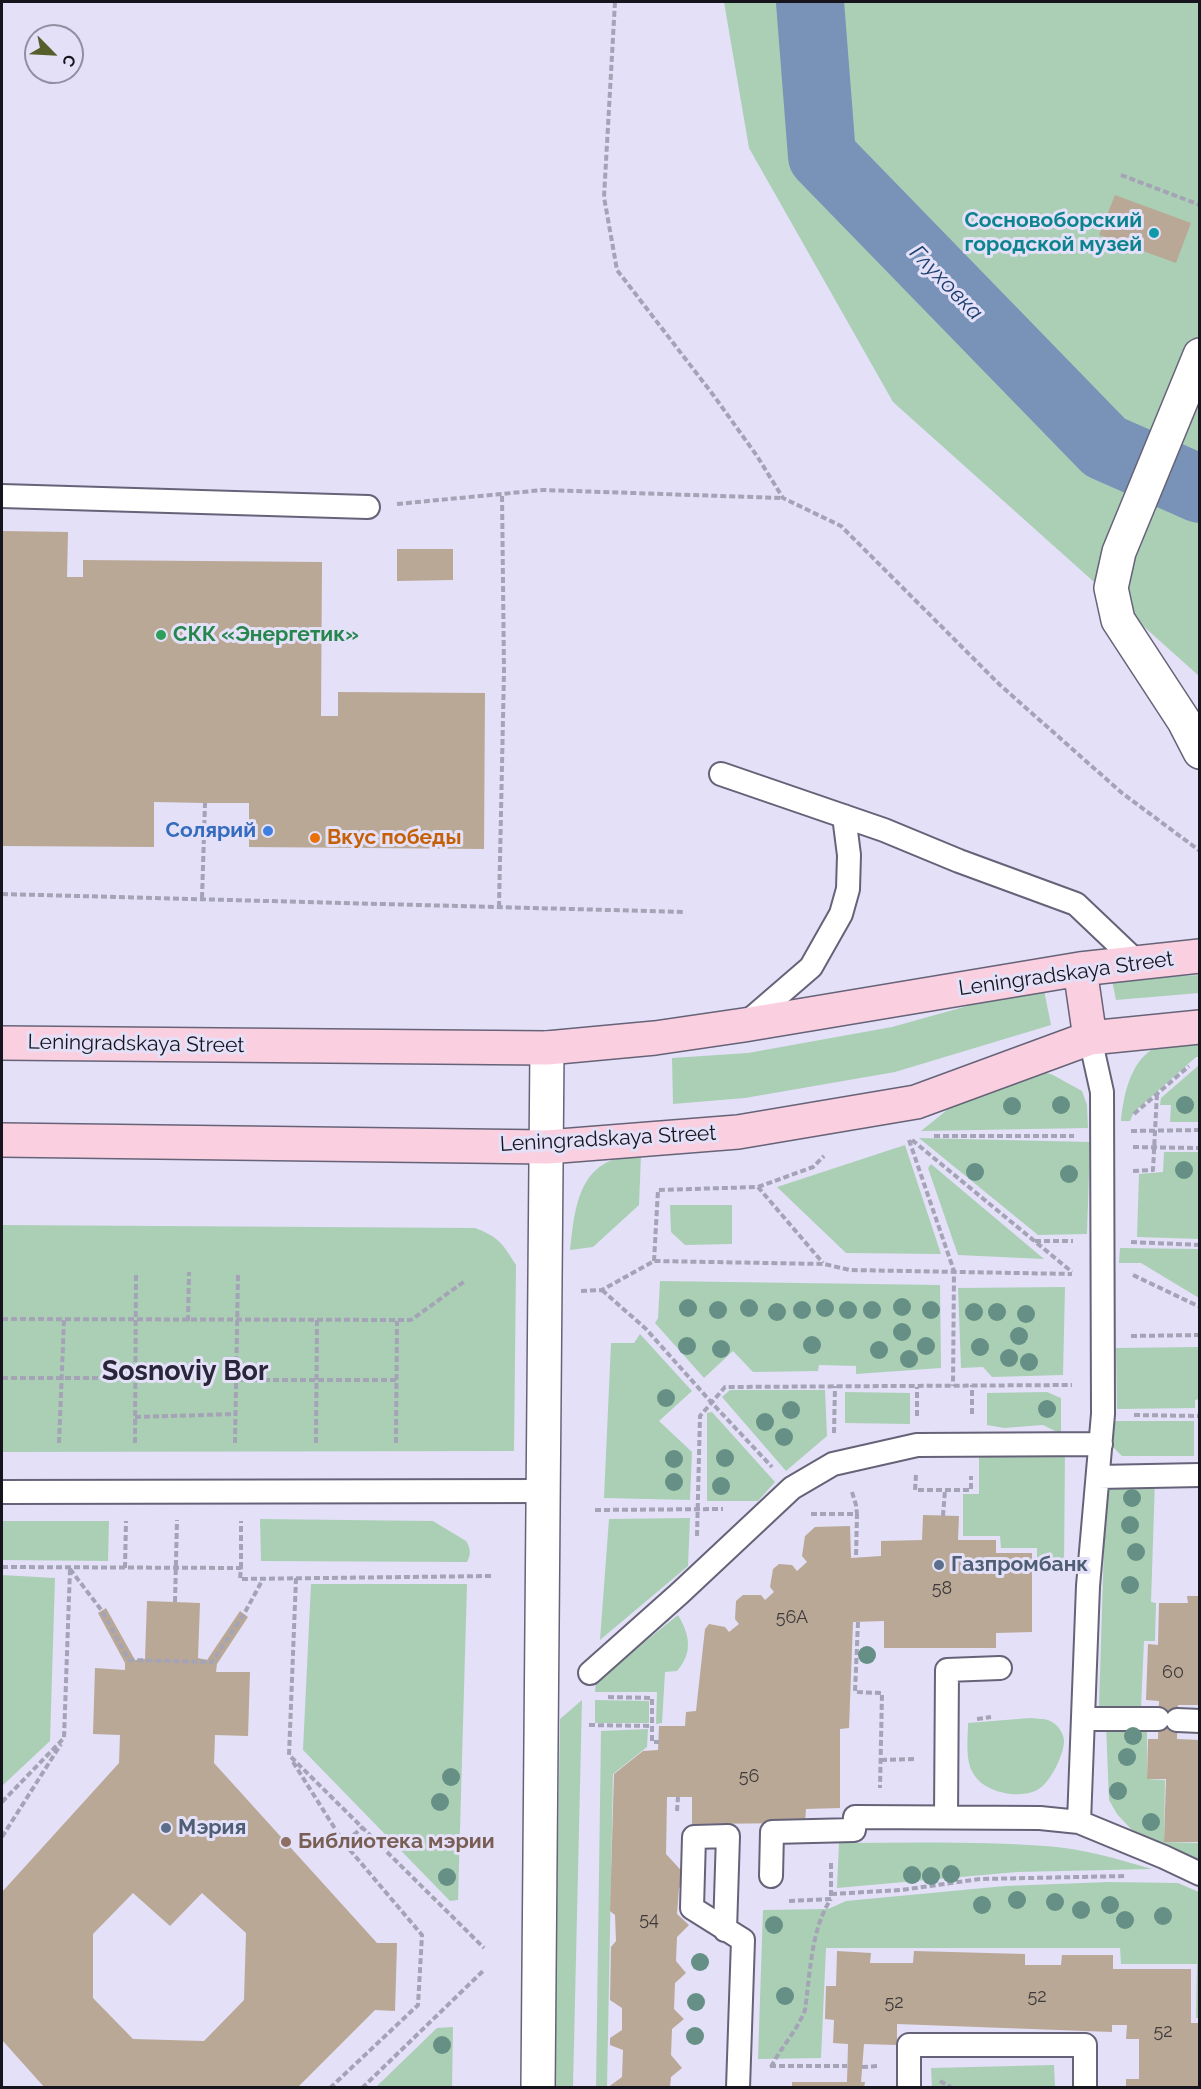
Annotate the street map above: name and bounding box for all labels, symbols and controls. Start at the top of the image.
north arrow [24,24,84,84]
text: С [58,52,80,70]
place label: Сосновоборский городской музей [964,208,1142,258]
marker: Сосновоборский городской музей [1147,226,1161,240]
water label: Глуховка [904,240,988,326]
place label: СКК «Энергетик» [173,622,359,648]
marker: СКК «Энергетик» [154,628,168,642]
place label: Солярий [166,818,256,844]
marker: Солярий [261,824,275,838]
place label: Вкус победы [327,825,461,851]
marker: Вкус победы [308,831,322,845]
street label: Leningradskaya Street [957,946,1175,1002]
street label: Leningradskaya Street [27,1030,245,1058]
street label: Leningradskaya Street [499,1121,717,1157]
district label: Sosnoviy Bor [102,1356,268,1388]
place label: Газпромбанк [951,1552,1088,1578]
marker: Газпромбанк [932,1558,946,1572]
house number: 58 [932,1578,952,1600]
house number: 56А [776,1607,808,1629]
house number: 60 [1162,1662,1184,1684]
house number: 56 [739,1766,759,1788]
place label: Мэрия [178,1815,246,1841]
marker: Мэрия [159,1821,173,1835]
place label: Библиотека мэрии [298,1829,495,1855]
marker: Библиотека мэрии [279,1835,293,1849]
house number: 54 [639,1909,659,1931]
house number: 52 [1027,1986,1047,2008]
house number: 52 [884,1992,904,2014]
house number: 52 [1153,2021,1173,2043]

